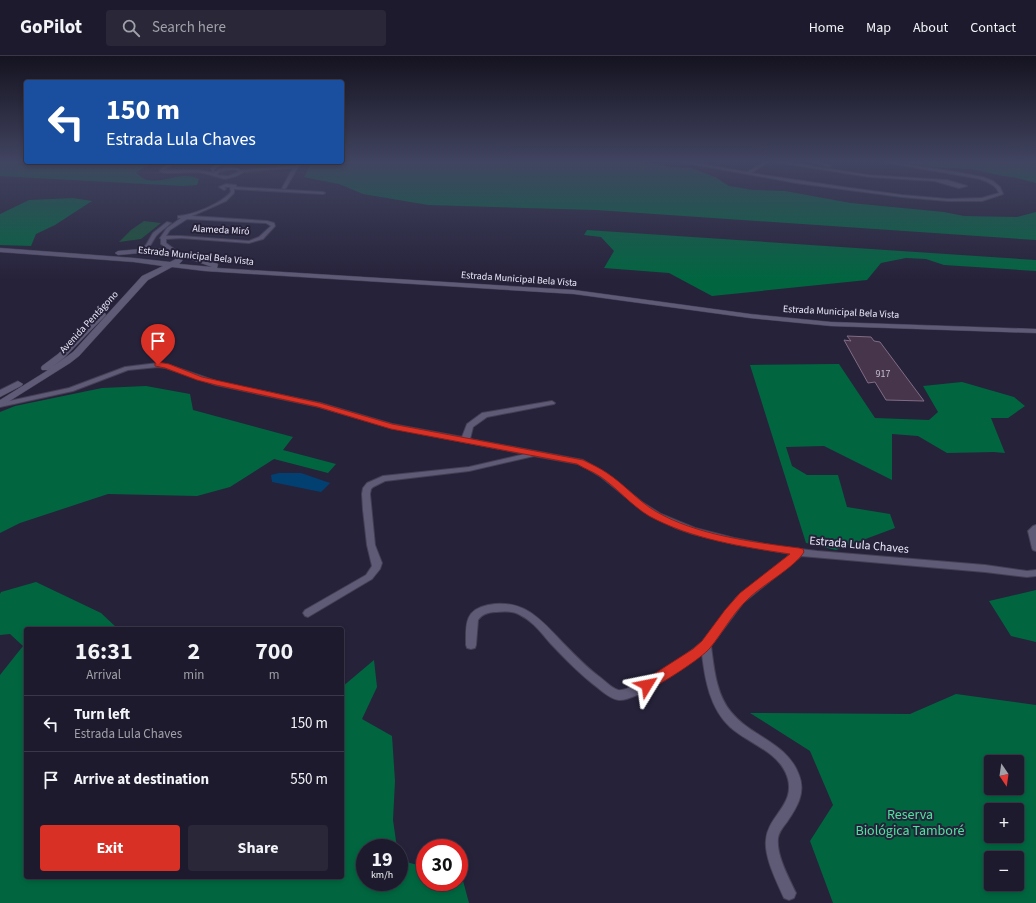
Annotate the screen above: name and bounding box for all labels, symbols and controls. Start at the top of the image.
search box [106,10,386,46]
text: GoPilot [20,14,82,41]
icon: search [120,17,142,39]
text: Search here [152,17,226,38]
text: Home [809,18,844,38]
text: Map [866,18,891,38]
text: About [913,18,948,38]
text: Contact [970,18,1016,38]
text: 150 m [106,90,180,130]
icon: left [40,96,92,148]
text: Estrada Lula Chaves [106,127,256,152]
street label: Alameda Miró [192,222,250,238]
street label: Estrada Municipal Bela Vista [137,243,255,269]
street label: Estrada Municipal Bela Vista [460,268,578,290]
street label: Avenida Pentágono [56,288,122,356]
street label: Estrada Municipal Bela Vista [783,302,899,322]
pin [141,324,175,365]
icon: arrive [147,330,169,352]
house number: 917 [876,367,890,381]
street label: Estrada Lula Chaves [808,532,910,558]
text: 16:31 [75,634,133,669]
text: 2 [188,634,200,669]
text: 700 [255,634,293,669]
position arrow [626,664,668,706]
text: Arrival [86,666,121,684]
text: min [183,666,204,684]
text: m [269,666,280,684]
text: Turn left [74,704,130,725]
icon: left [40,713,62,735]
text: 150 m [290,713,328,734]
text: Estrada Lula Chaves [74,725,182,743]
north arrow [984,755,1024,795]
map controls [984,755,1024,891]
icon: arrive [40,769,62,791]
text: Arrive at destination [74,769,209,790]
text: 550 m [290,769,328,790]
button: + [984,803,1024,843]
park label: Reserva Biológica Tamboré [855,805,965,841]
button: Exit [40,825,180,871]
button: Share [188,825,328,871]
speed limit sign: 30 [416,839,468,891]
text: 19 [371,846,393,874]
button: − [984,851,1024,891]
text: km/h [371,868,393,882]

